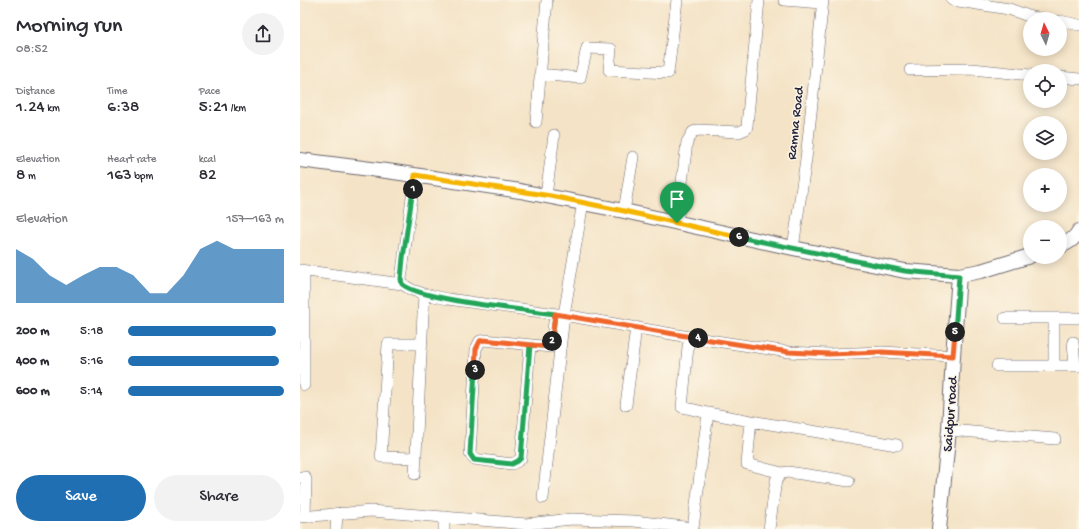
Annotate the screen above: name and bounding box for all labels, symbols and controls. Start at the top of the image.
north arrow [1023,12,1067,56]
map controls [1023,12,1067,264]
button: share [242,13,284,55]
text: Morning run [16,14,122,40]
text: 08:52 [16,42,48,57]
button: locate [1023,64,1067,108]
street label: Ramna Road [784,84,809,161]
text: Distance [16,86,55,98]
text: Time [107,86,127,98]
text: Pace [199,86,220,98]
text: 1.24 [16,98,45,118]
text: 6:38 [107,98,139,118]
text: 5:21 [199,98,228,118]
text: km [45,103,60,115]
text: /km [228,103,246,115]
button: layers [1023,116,1067,160]
text: Elevation [16,154,60,166]
text: Heart rate [107,154,157,166]
text: kcal [199,154,216,166]
text: 8 [16,166,25,186]
text: 163 [107,166,132,186]
text: 82 [199,166,216,186]
button: + [1023,168,1067,212]
text: m [25,171,36,183]
text: bpm [132,171,153,183]
pin: 1 [403,179,423,199]
pin [660,182,694,223]
text: 1 [411,183,415,195]
icon: arrive [666,188,688,210]
text: Elevation [16,212,68,227]
text: 157–163 m [226,212,284,227]
button: − [1023,220,1067,264]
pin: 6 [729,227,749,247]
text: 6 [736,231,742,243]
pin: 5 [945,322,965,342]
text: 200 m [16,324,49,339]
text: 5:18 [80,324,103,339]
text: 5 [952,326,958,338]
pin: 4 [688,328,708,348]
pin: 2 [542,331,562,351]
text: 4 [695,332,701,344]
text: 2 [549,335,555,347]
text: 400 m [16,354,49,369]
text: 5:16 [80,354,103,369]
pin: 3 [465,360,485,380]
text: 3 [472,364,478,376]
street label: Saidpur road [940,374,963,452]
text: 600 m [16,384,50,399]
text: 5:14 [80,384,102,399]
button: Save [16,475,146,521]
button: Share [154,475,284,521]

